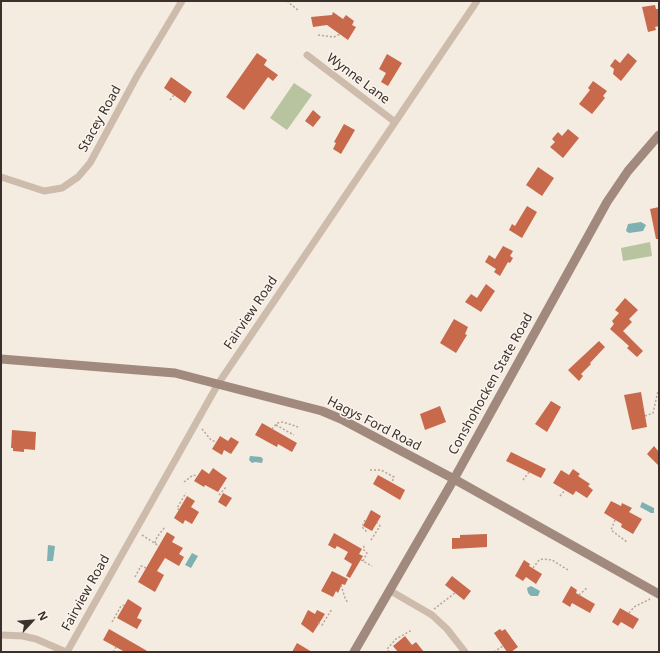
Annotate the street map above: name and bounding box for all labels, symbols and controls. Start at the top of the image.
street label: Wynne Lane [323,50,393,108]
street label: Stacey Road [75,83,125,155]
street label: Fairview Road [221,274,281,352]
street label: Conshohocken State Road [445,310,537,458]
street label: Hagys Ford Road [324,394,424,454]
street label: Fairview Road [59,552,113,634]
north arrow [12,601,52,641]
text: N [35,608,52,623]

